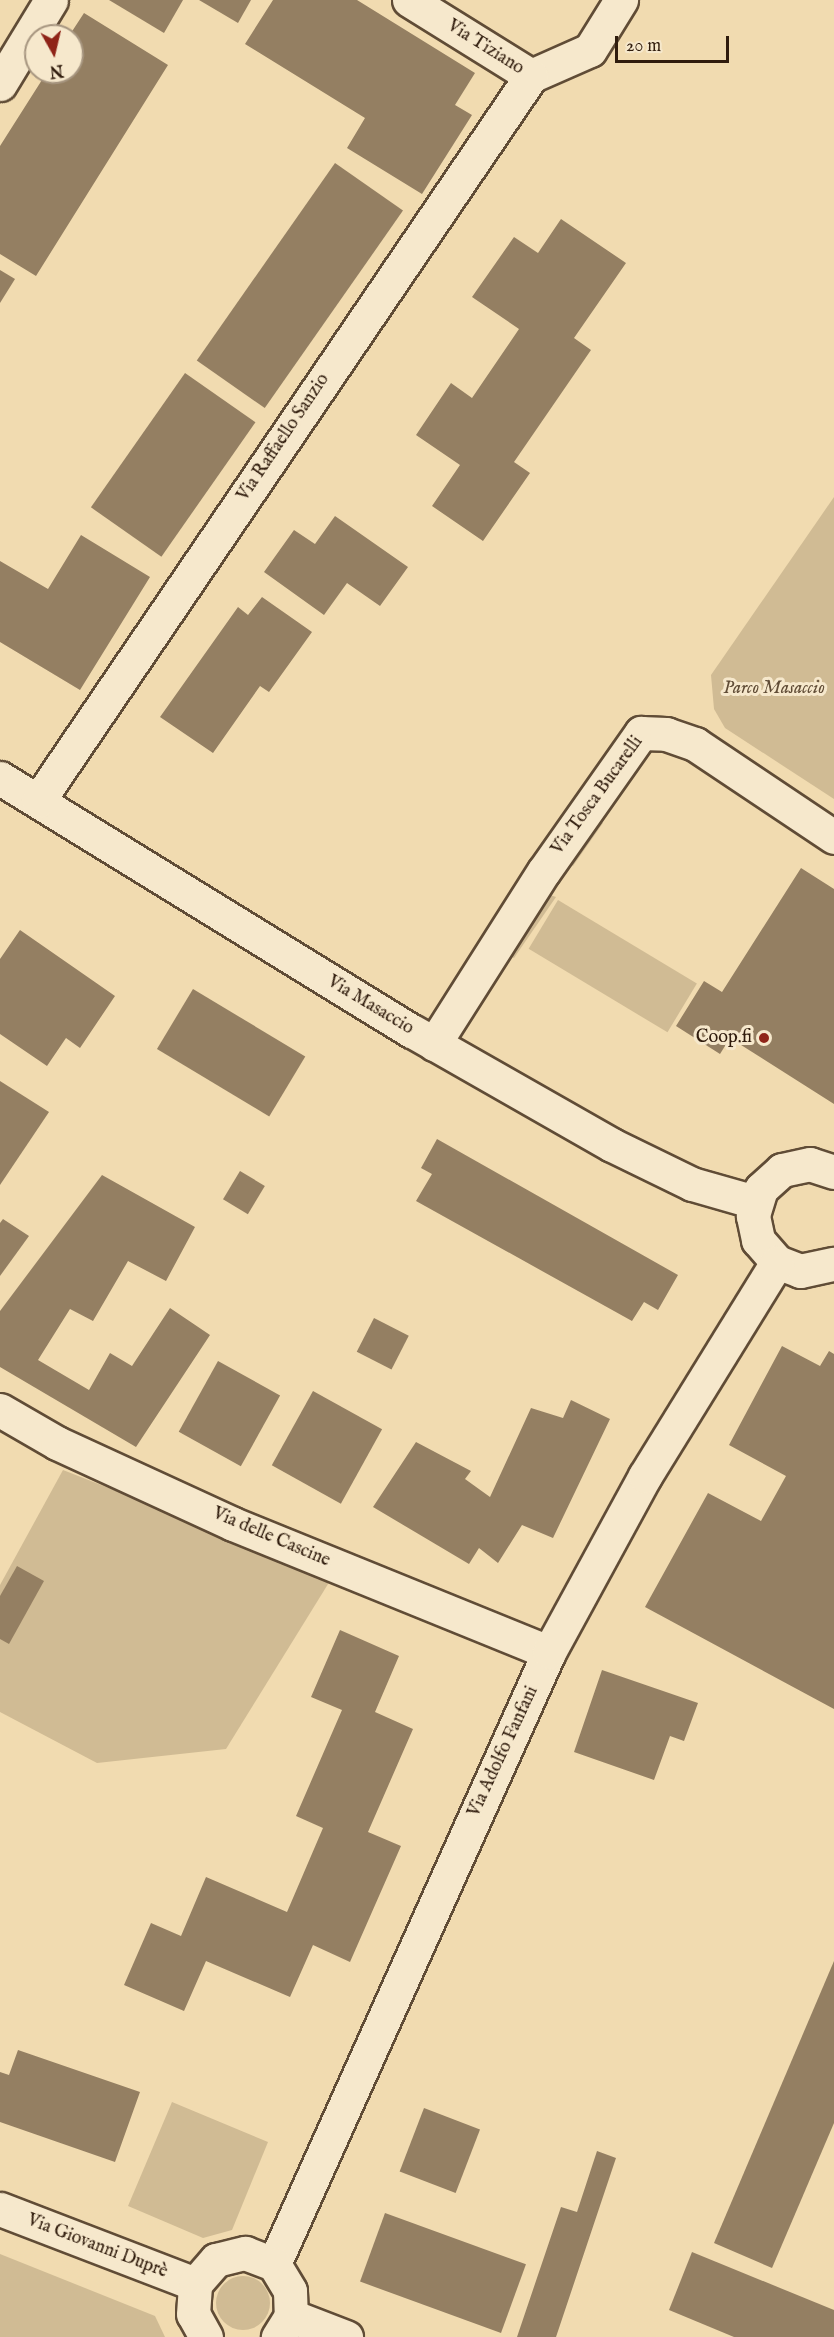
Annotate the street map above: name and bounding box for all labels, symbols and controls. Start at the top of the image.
street label: Via Tiziano [443,16,527,80]
north arrow [24,24,84,84]
scale bar [618,24,732,62]
text: 20 m [626,35,661,58]
text: N [48,59,64,81]
street label: Via Raffaello Sanzio [233,370,335,506]
park label: Parco Masaccio [723,678,825,700]
street label: Via Tosca Bucarelli [548,732,648,860]
street label: Via Masaccio [323,972,417,1040]
place label: Coop.fi [696,1027,752,1049]
marker: Coop.fi [757,1031,771,1045]
street label: Via delle Cascine [209,1504,333,1572]
street label: Via Adolfo Fanfani [464,1683,544,1821]
street label: Via Giovanni Duprè [24,2210,170,2284]

